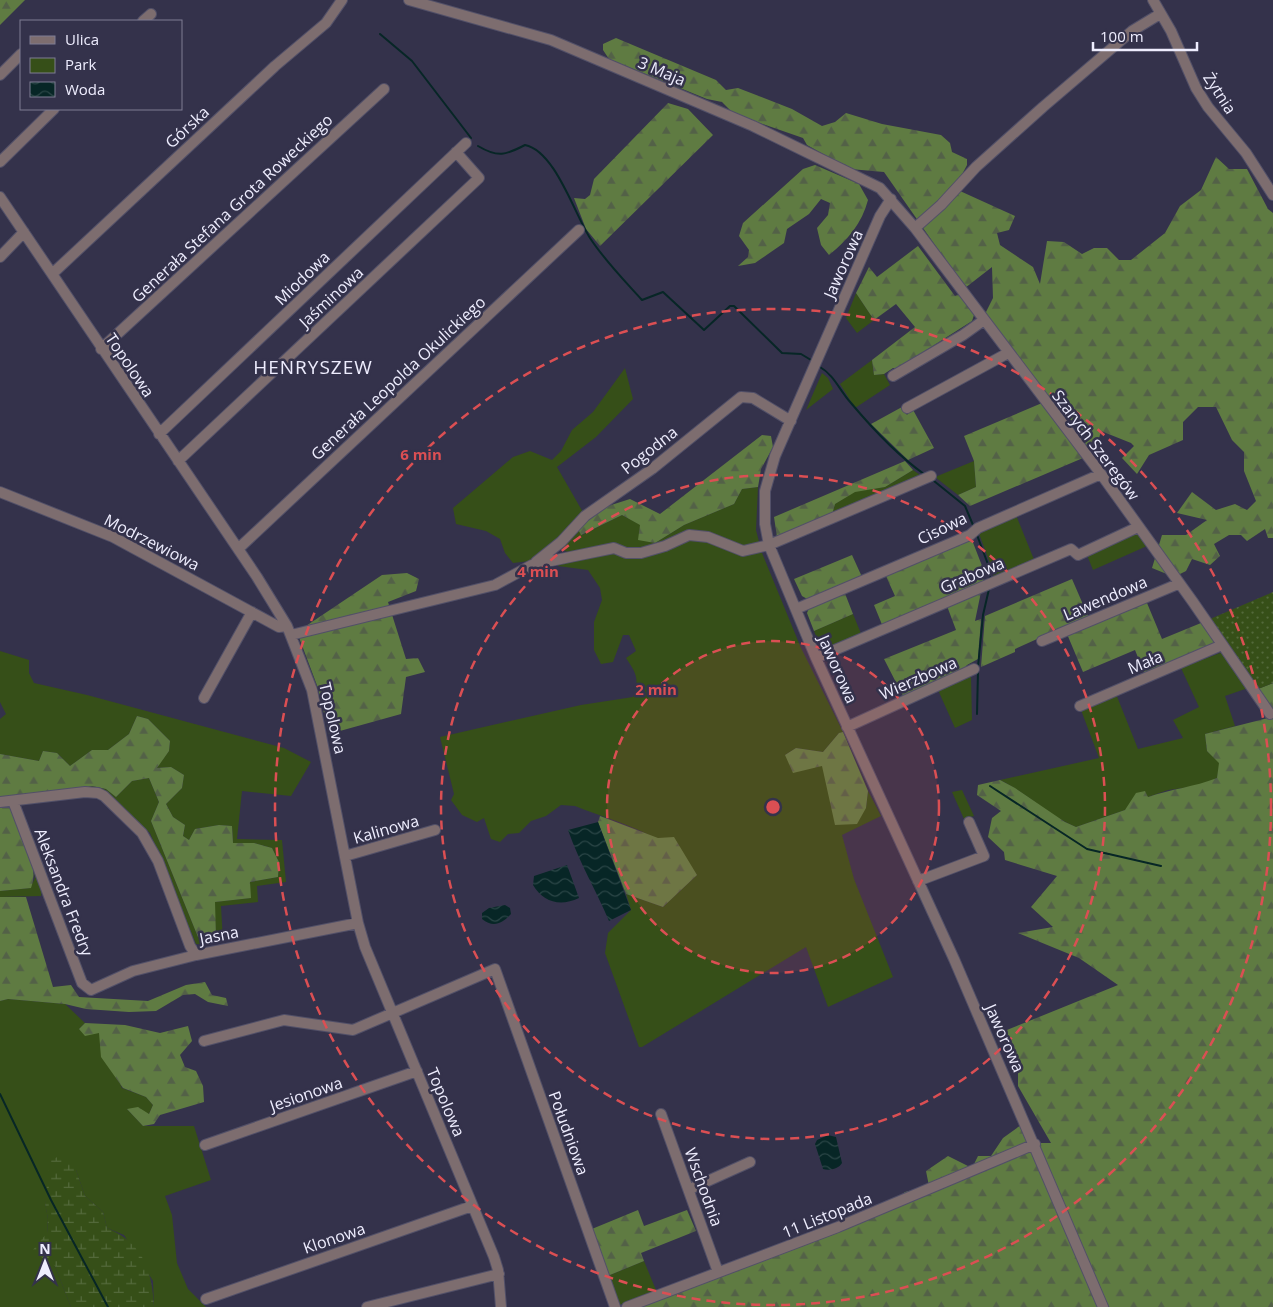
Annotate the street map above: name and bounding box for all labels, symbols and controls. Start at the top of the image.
legend [20,20,182,110]
scale bar [1093,20,1197,52]
text: 100 m [1100,26,1144,46]
text: Ulica [65,29,99,49]
street label: 3 Maja [635,51,689,91]
text: Park [65,54,96,74]
street label: Żytnia [1198,68,1242,118]
text: Woda [65,79,105,99]
street label: Górska [160,101,214,153]
street label: Generała Stefana Grota Roweckiego [127,109,337,307]
street label: Jaworowa [817,226,868,303]
street label: Miodowa [270,246,334,310]
street label: Jaśminowa [293,262,368,334]
street label: Generała Leopolda Okulickiego [306,291,490,465]
street label: Topolowa [101,329,159,401]
district label: HENRYSZEW [253,354,373,380]
street label: Szarych Szeregów [1047,385,1145,505]
street label: Pogodna [616,421,682,479]
text: 6 min [400,444,442,464]
street label: Cisowa [914,507,970,549]
street label: Modrzewiowa [101,509,203,575]
street label: Grabowa [937,552,1007,598]
text: 4 min [517,561,559,581]
street label: Lawendowa [1060,570,1150,626]
street label: Jaworowa [812,630,863,707]
street label: Mała [1124,645,1166,679]
street label: Wierzbowa [876,651,960,705]
text: 2 min [635,679,677,699]
street label: Topolowa [314,680,352,756]
centre of rings [764,798,782,816]
street label: Kalinowa [351,809,421,849]
street label: Aleksandra Fredry [29,825,99,960]
street label: Jasna [196,920,240,950]
street label: Jaworowa [979,999,1030,1076]
street label: Topolowa [422,1064,470,1140]
street label: Jesionowa [265,1071,345,1117]
street label: Południowa [544,1088,594,1178]
street label: Wschodnia [680,1145,728,1229]
street label: 11 Listopada [779,1187,875,1243]
street label: Klonowa [300,1217,368,1259]
north arrow [20,1237,70,1287]
text: N [39,1239,51,1258]

